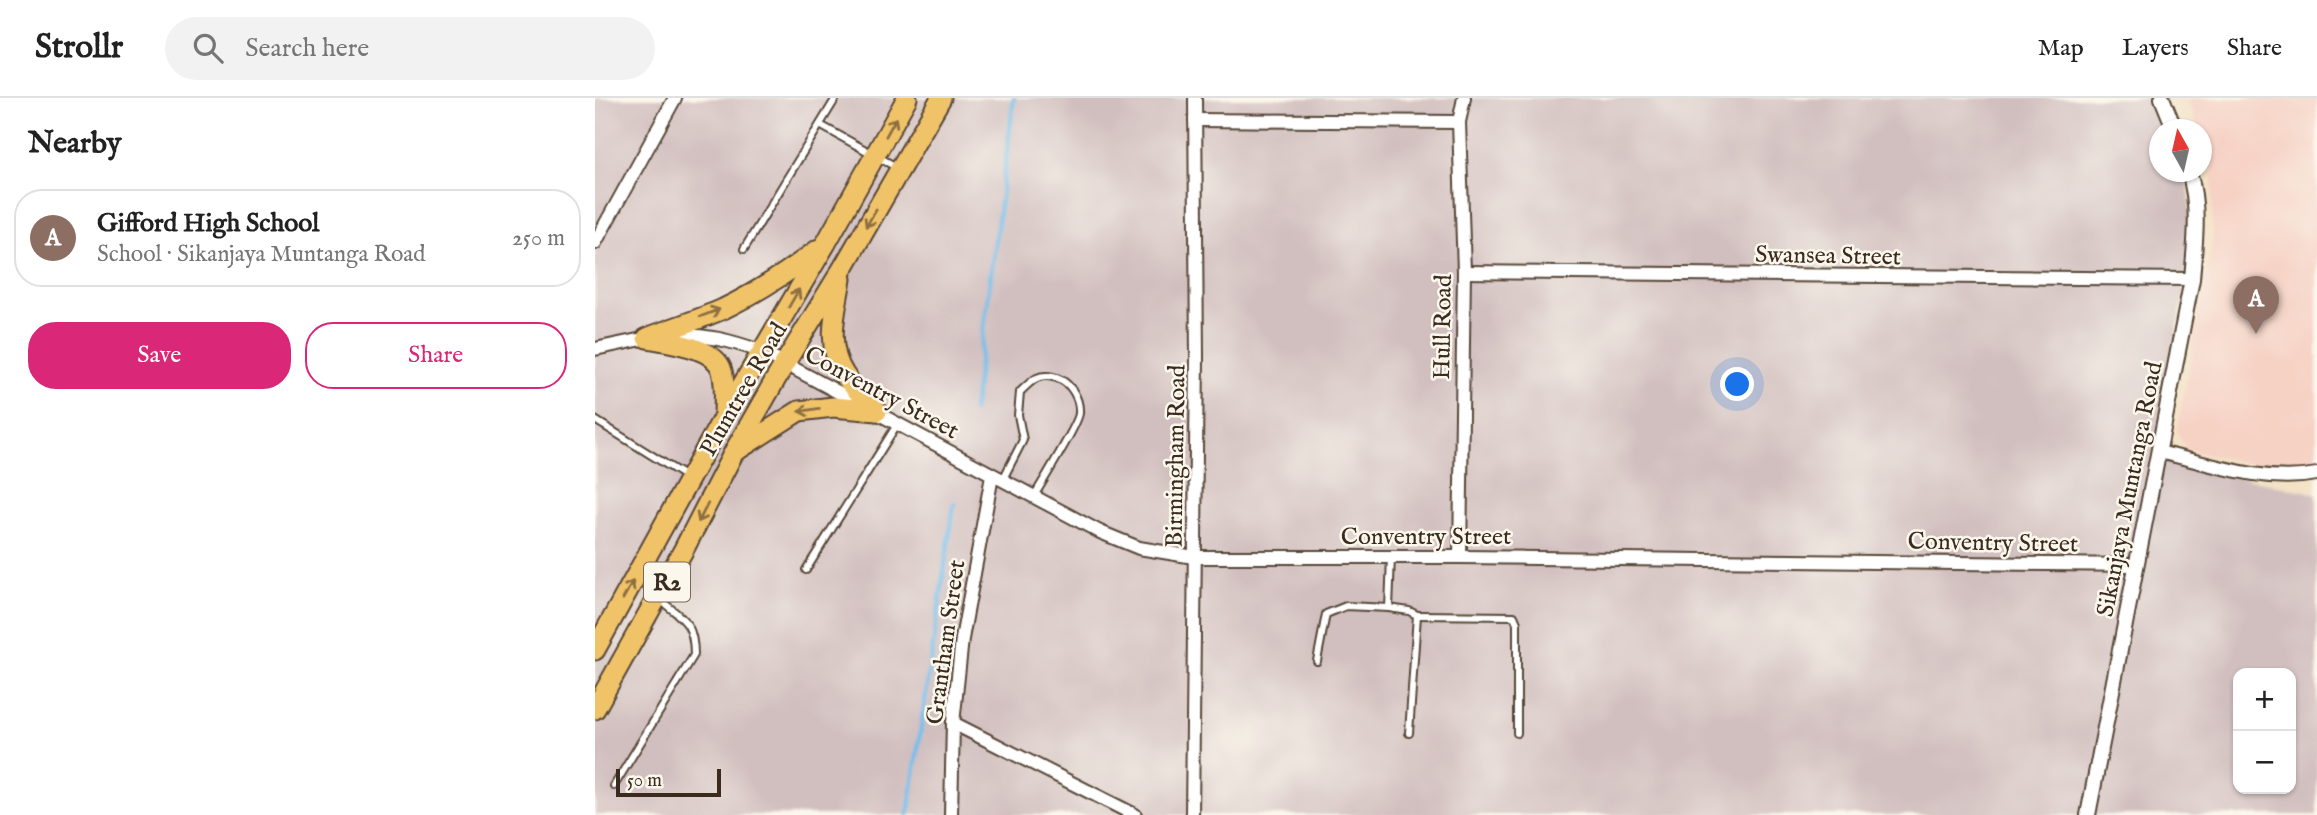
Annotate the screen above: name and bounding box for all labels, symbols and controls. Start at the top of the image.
search box [165,17,655,80]
text: Strollr [35,27,123,69]
icon: search [189,29,227,67]
text: Search here [245,32,369,65]
text: Map [2038,33,2084,64]
text: Layers [2122,33,2189,64]
text: Share [2227,33,2282,64]
one-way arrow [884,118,898,138]
north arrow [2149,119,2212,182]
text: Nearby [28,125,121,163]
text: Gifford High School [97,207,319,240]
one-way arrow [864,208,878,228]
text: A [45,224,61,253]
text: 250 m [512,224,565,253]
text: School · Sikanjaya Muntanga Road [97,240,426,269]
street label: Swansea Street [1755,240,1901,273]
street label: Hull Road [1427,274,1460,380]
pin: A [2233,276,2279,334]
one-way arrow [787,289,801,309]
one-way arrow [699,306,721,319]
street label: Plumtree Road [693,317,795,462]
button: Save [28,322,291,389]
button: Share [305,322,567,389]
street label: Conventry Street [799,340,964,447]
street label: Sikanjaya Muntanga Road [2091,359,2170,620]
street label: Birmingham Road [1159,364,1194,548]
your location [1720,367,1754,401]
one-way arrow [798,404,821,417]
one-way arrow [696,502,709,523]
street label: Conventry Street [1341,522,1511,553]
street label: Conventry Street [1907,527,2078,560]
street label: Grantham Street [920,558,973,726]
road number: R2 [644,562,690,602]
one-way arrow [622,580,635,601]
map controls [2233,668,2296,794]
button: + [2233,668,2296,731]
button: − [2233,731,2296,794]
scale bar [616,766,721,798]
text: 50 m [627,769,662,793]

